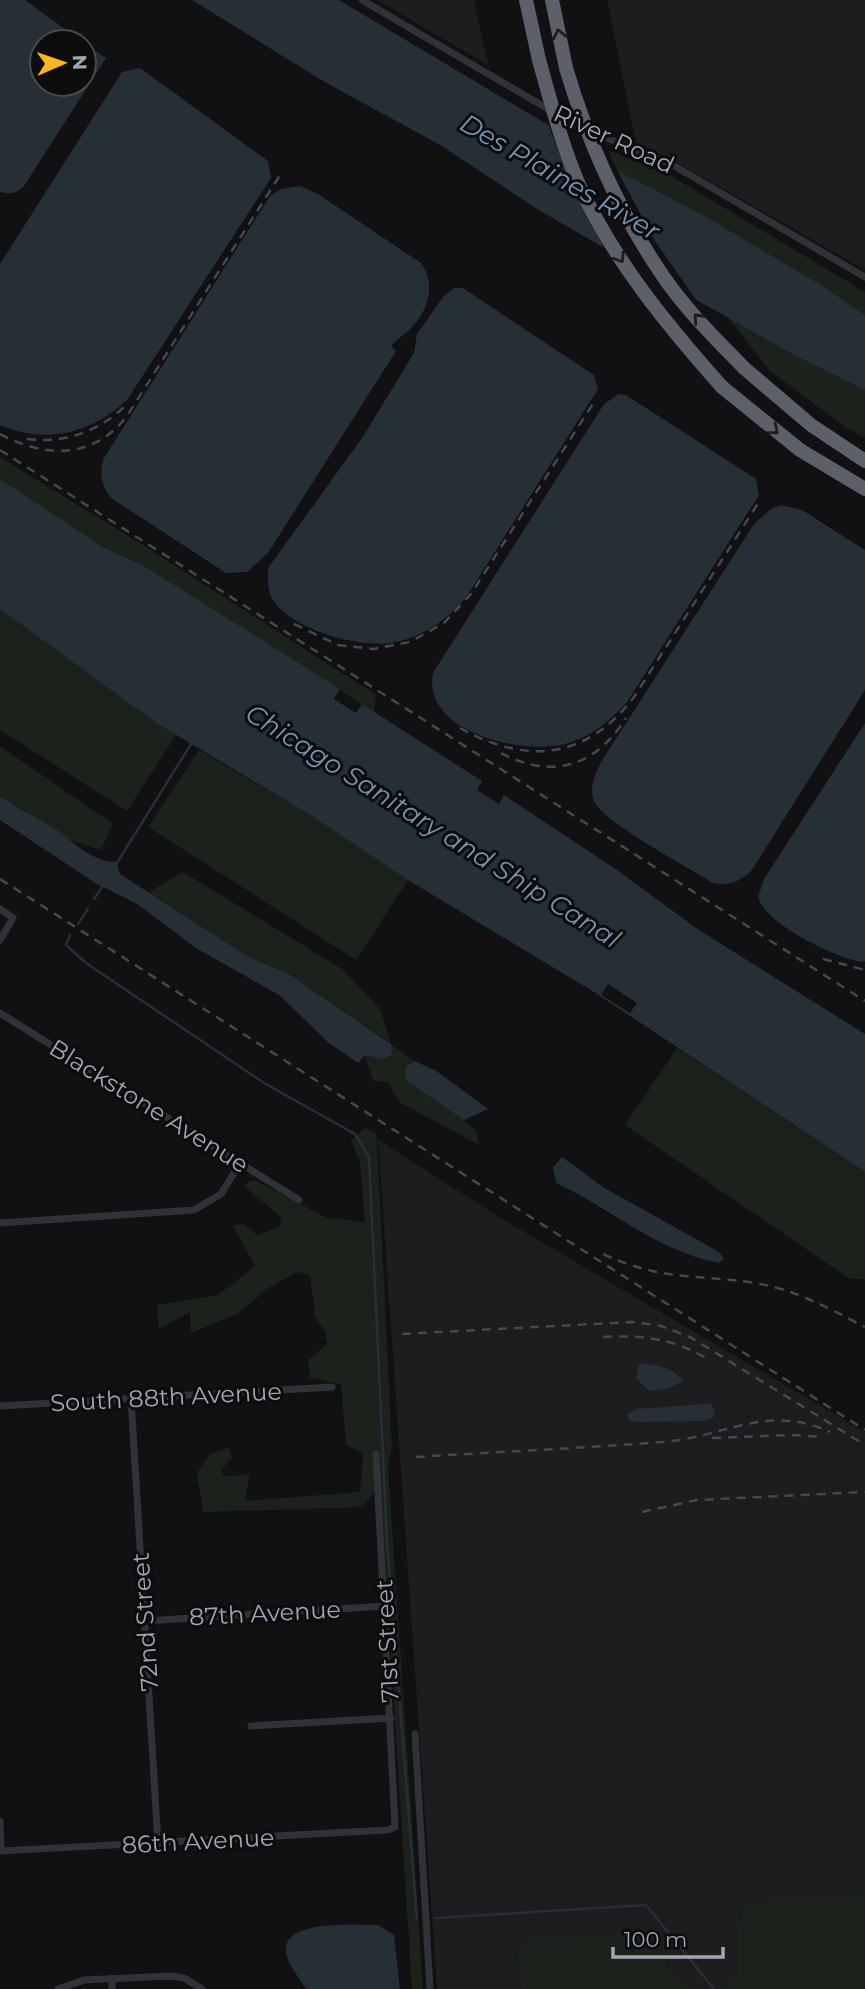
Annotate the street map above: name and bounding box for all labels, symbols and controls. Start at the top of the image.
north arrow [28,28,98,98]
one-way arrow [552,28,567,40]
text: N [68,54,91,71]
street label: River Road [549,98,679,180]
water label: Des Plaines River [454,107,666,247]
one-way arrow [612,250,625,263]
one-way arrow [693,313,706,326]
one-way arrow [766,422,779,434]
water label: Chicago Sanitary and Ship Canal [240,697,626,955]
street label: Blackstone Avenue [44,1033,254,1179]
street label: South 88th Avenue [50,1376,282,1418]
street label: 72nd Street [126,1551,164,1692]
street label: 71st Street [369,1578,405,1703]
street label: 87th Avenue [188,1595,342,1631]
street label: 86th Avenue [121,1823,275,1859]
scale bar [613,1916,723,1960]
text: 100 m [624,1927,687,1952]

